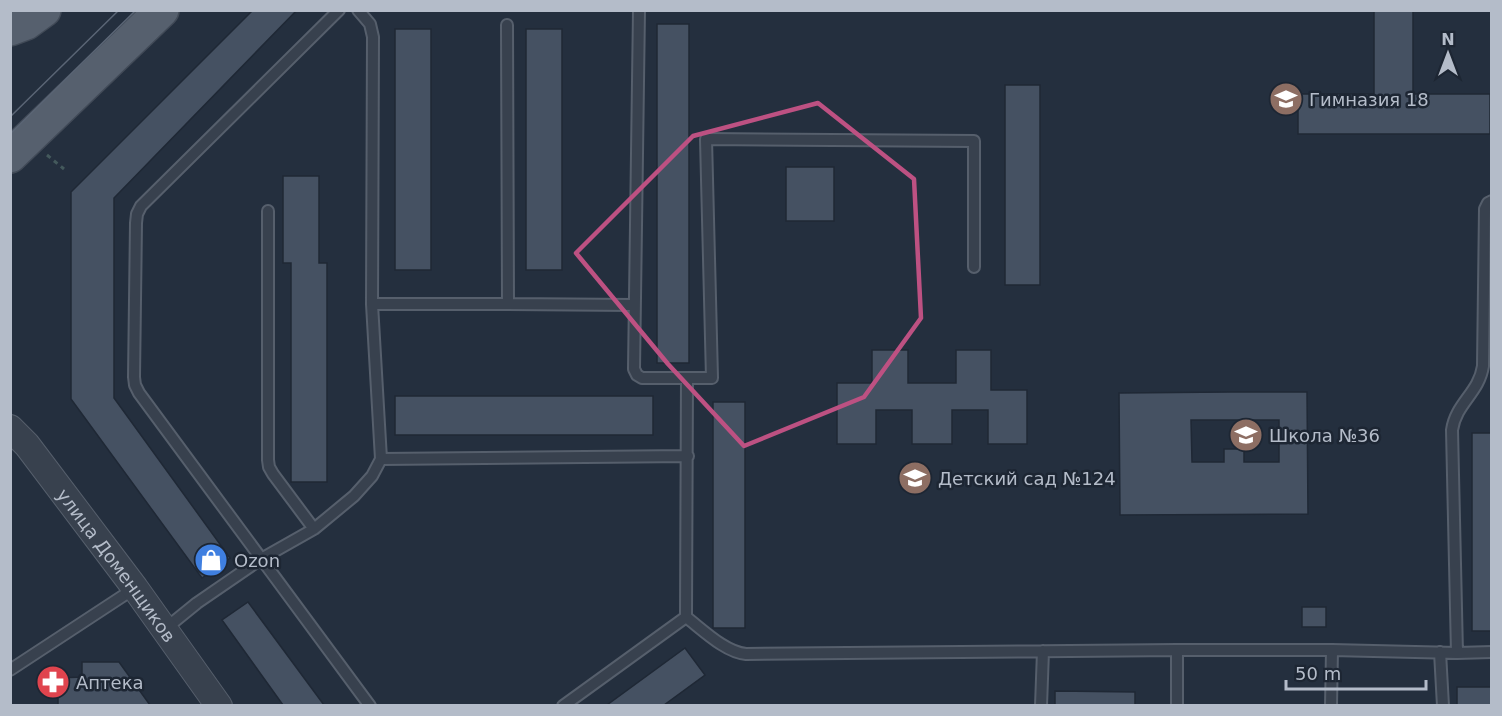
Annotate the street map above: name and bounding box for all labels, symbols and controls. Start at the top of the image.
north arrow [1418,24,1478,84]
text: N [1441,30,1455,49]
school or university icon: Гимназия 18 [1268,81,1304,117]
place label: Гимназия 18 [1309,89,1429,110]
school or university icon: Школа №36 [1228,417,1264,453]
place label: Школа №36 [1269,425,1380,446]
school or university icon: Детский сад №124 [897,460,933,496]
place label: Детский сад №124 [938,468,1116,489]
street label: улица Доменщиков [53,484,180,646]
shop icon: Ozon [193,542,229,578]
place label: Ozon [234,550,280,571]
scale bar [1286,653,1426,691]
text: 50 m [1295,663,1341,684]
pharmacy icon: Аптека [35,664,71,700]
place label: Аптека [76,672,144,693]

